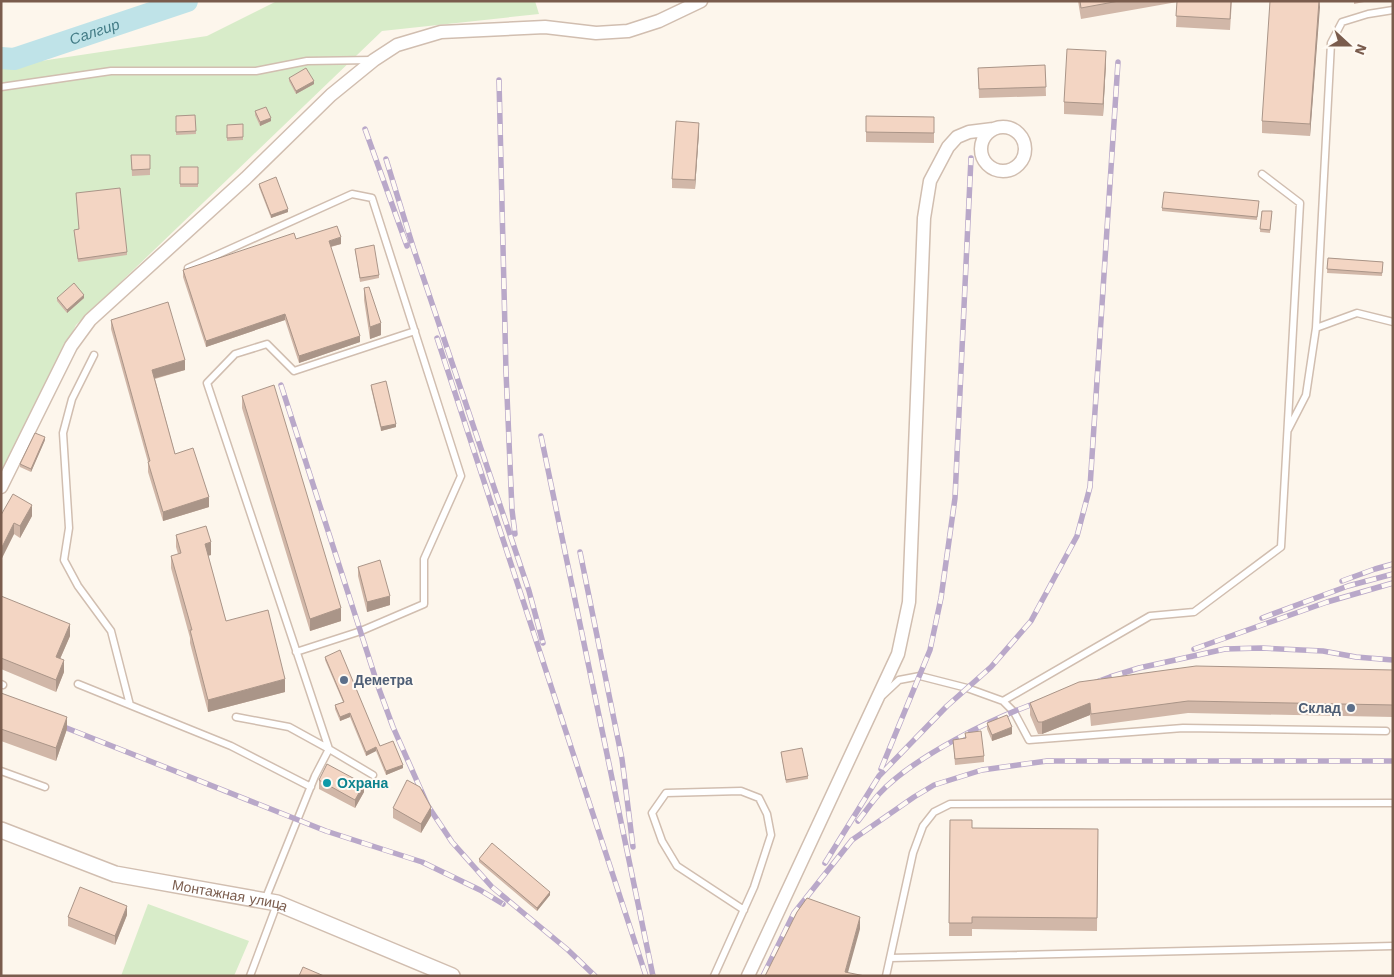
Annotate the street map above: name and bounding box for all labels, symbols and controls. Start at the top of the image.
water label: Салгир [67,15,122,49]
north arrow [1324,20,1374,70]
text: N [1352,42,1370,57]
place label: Деметра [354,672,413,688]
marker: Деметра [338,674,350,686]
place label: Склад [1298,700,1341,716]
marker: Склад [1345,702,1357,714]
place label: Охрана [337,775,388,791]
marker: Охрана [321,777,333,789]
street label: Монтажная улица [171,876,290,915]

